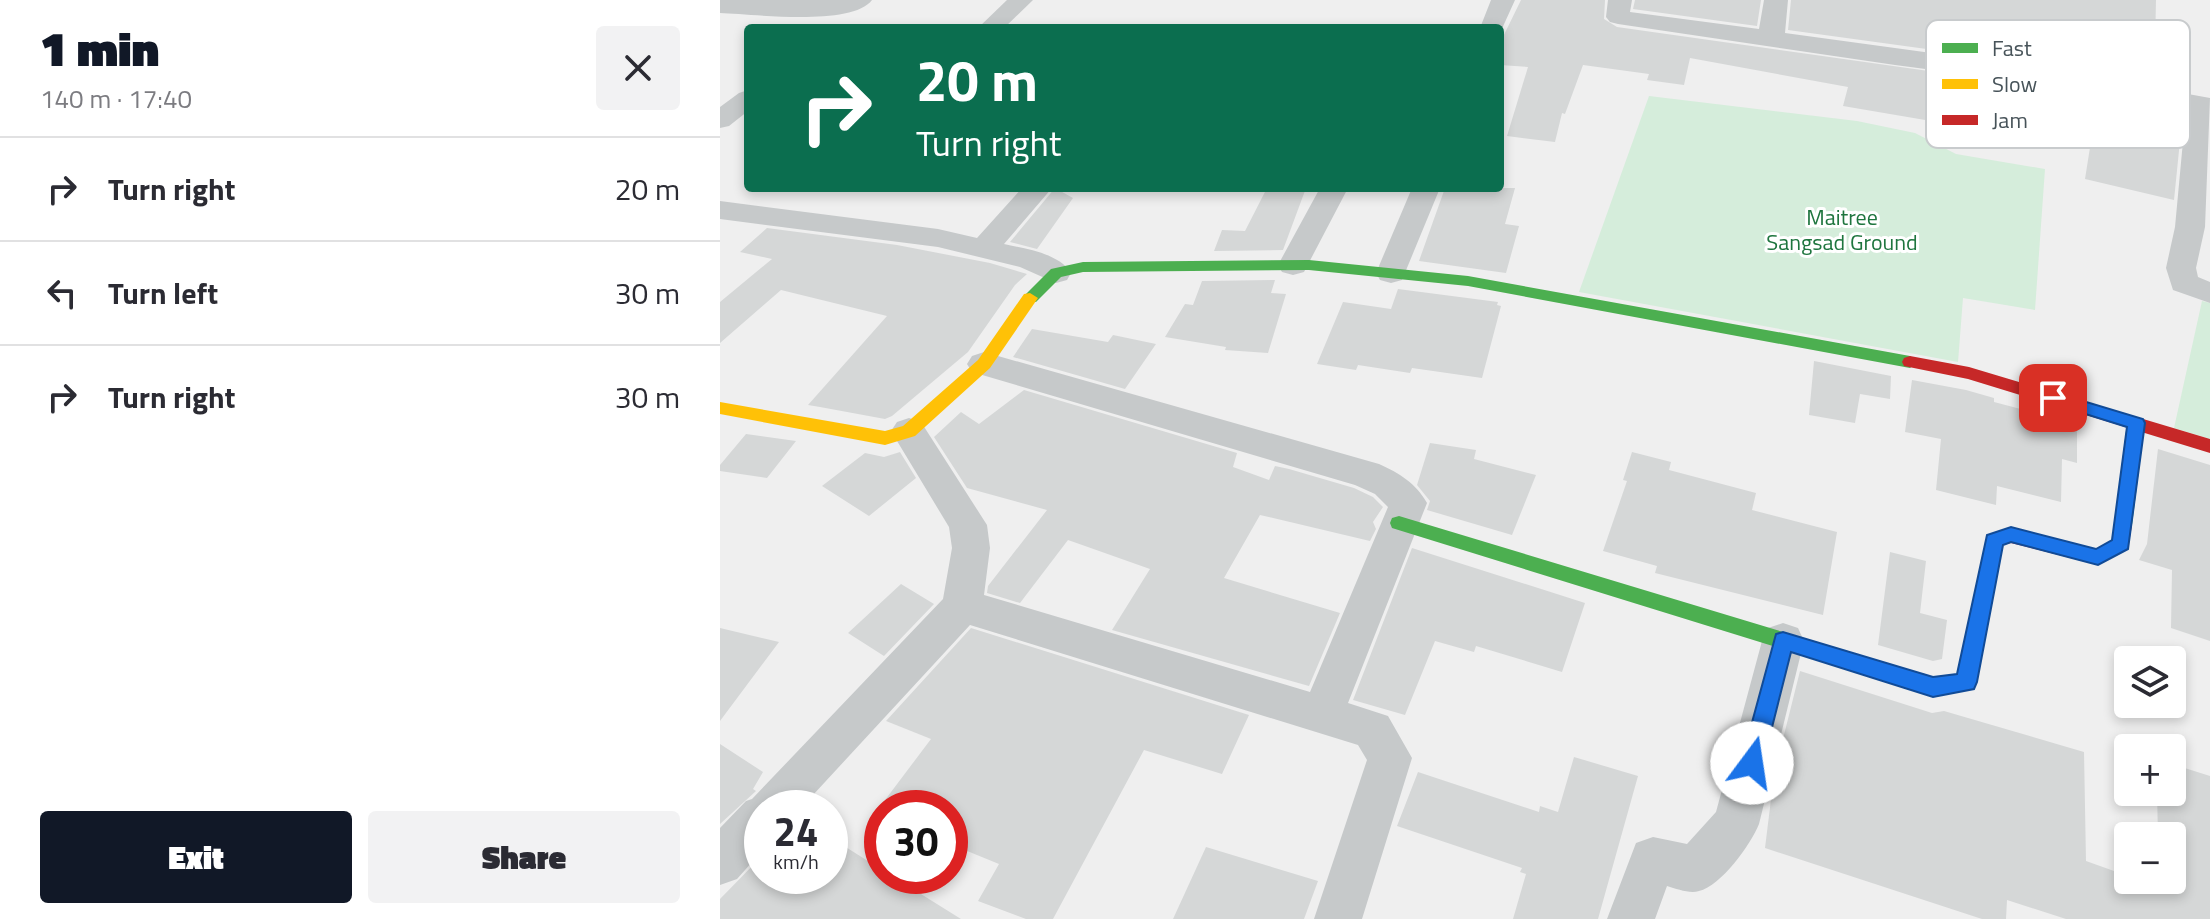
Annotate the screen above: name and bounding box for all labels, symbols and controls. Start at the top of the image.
text: 1 min [40,12,159,85]
legend [1926,20,2190,148]
button: close [596,26,680,110]
text: Fast [1992,31,2032,65]
text: 20 m [916,38,1038,123]
icon: right [784,56,888,160]
text: Slow [1992,67,2038,101]
text: 140 m · 17:40 [40,79,192,118]
text: Jam [1992,103,2028,137]
text: Turn right [916,115,1061,170]
text: Turn right [108,166,236,212]
text: 20 m [615,166,680,212]
icon: right [40,167,84,211]
park label: Maitree Sangsad Ground [1766,200,1918,259]
text: Turn left [108,270,218,316]
text: 30 m [615,270,680,316]
icon: left [40,271,84,315]
pin [2019,364,2087,432]
text: Turn right [108,374,236,420]
text: 30 m [615,374,680,420]
icon: right [40,375,84,419]
icon: arrive [2031,376,2075,420]
map controls [2114,646,2186,894]
button: layers [2114,646,2186,718]
position arrow [1710,721,1794,805]
button: + [2114,734,2186,806]
speed limit sign: 30 [864,790,968,894]
text: 24 [774,801,818,862]
button: Exit [40,811,352,903]
button: Share [368,811,680,903]
button: − [2114,822,2186,894]
text: km/h [773,846,819,877]

